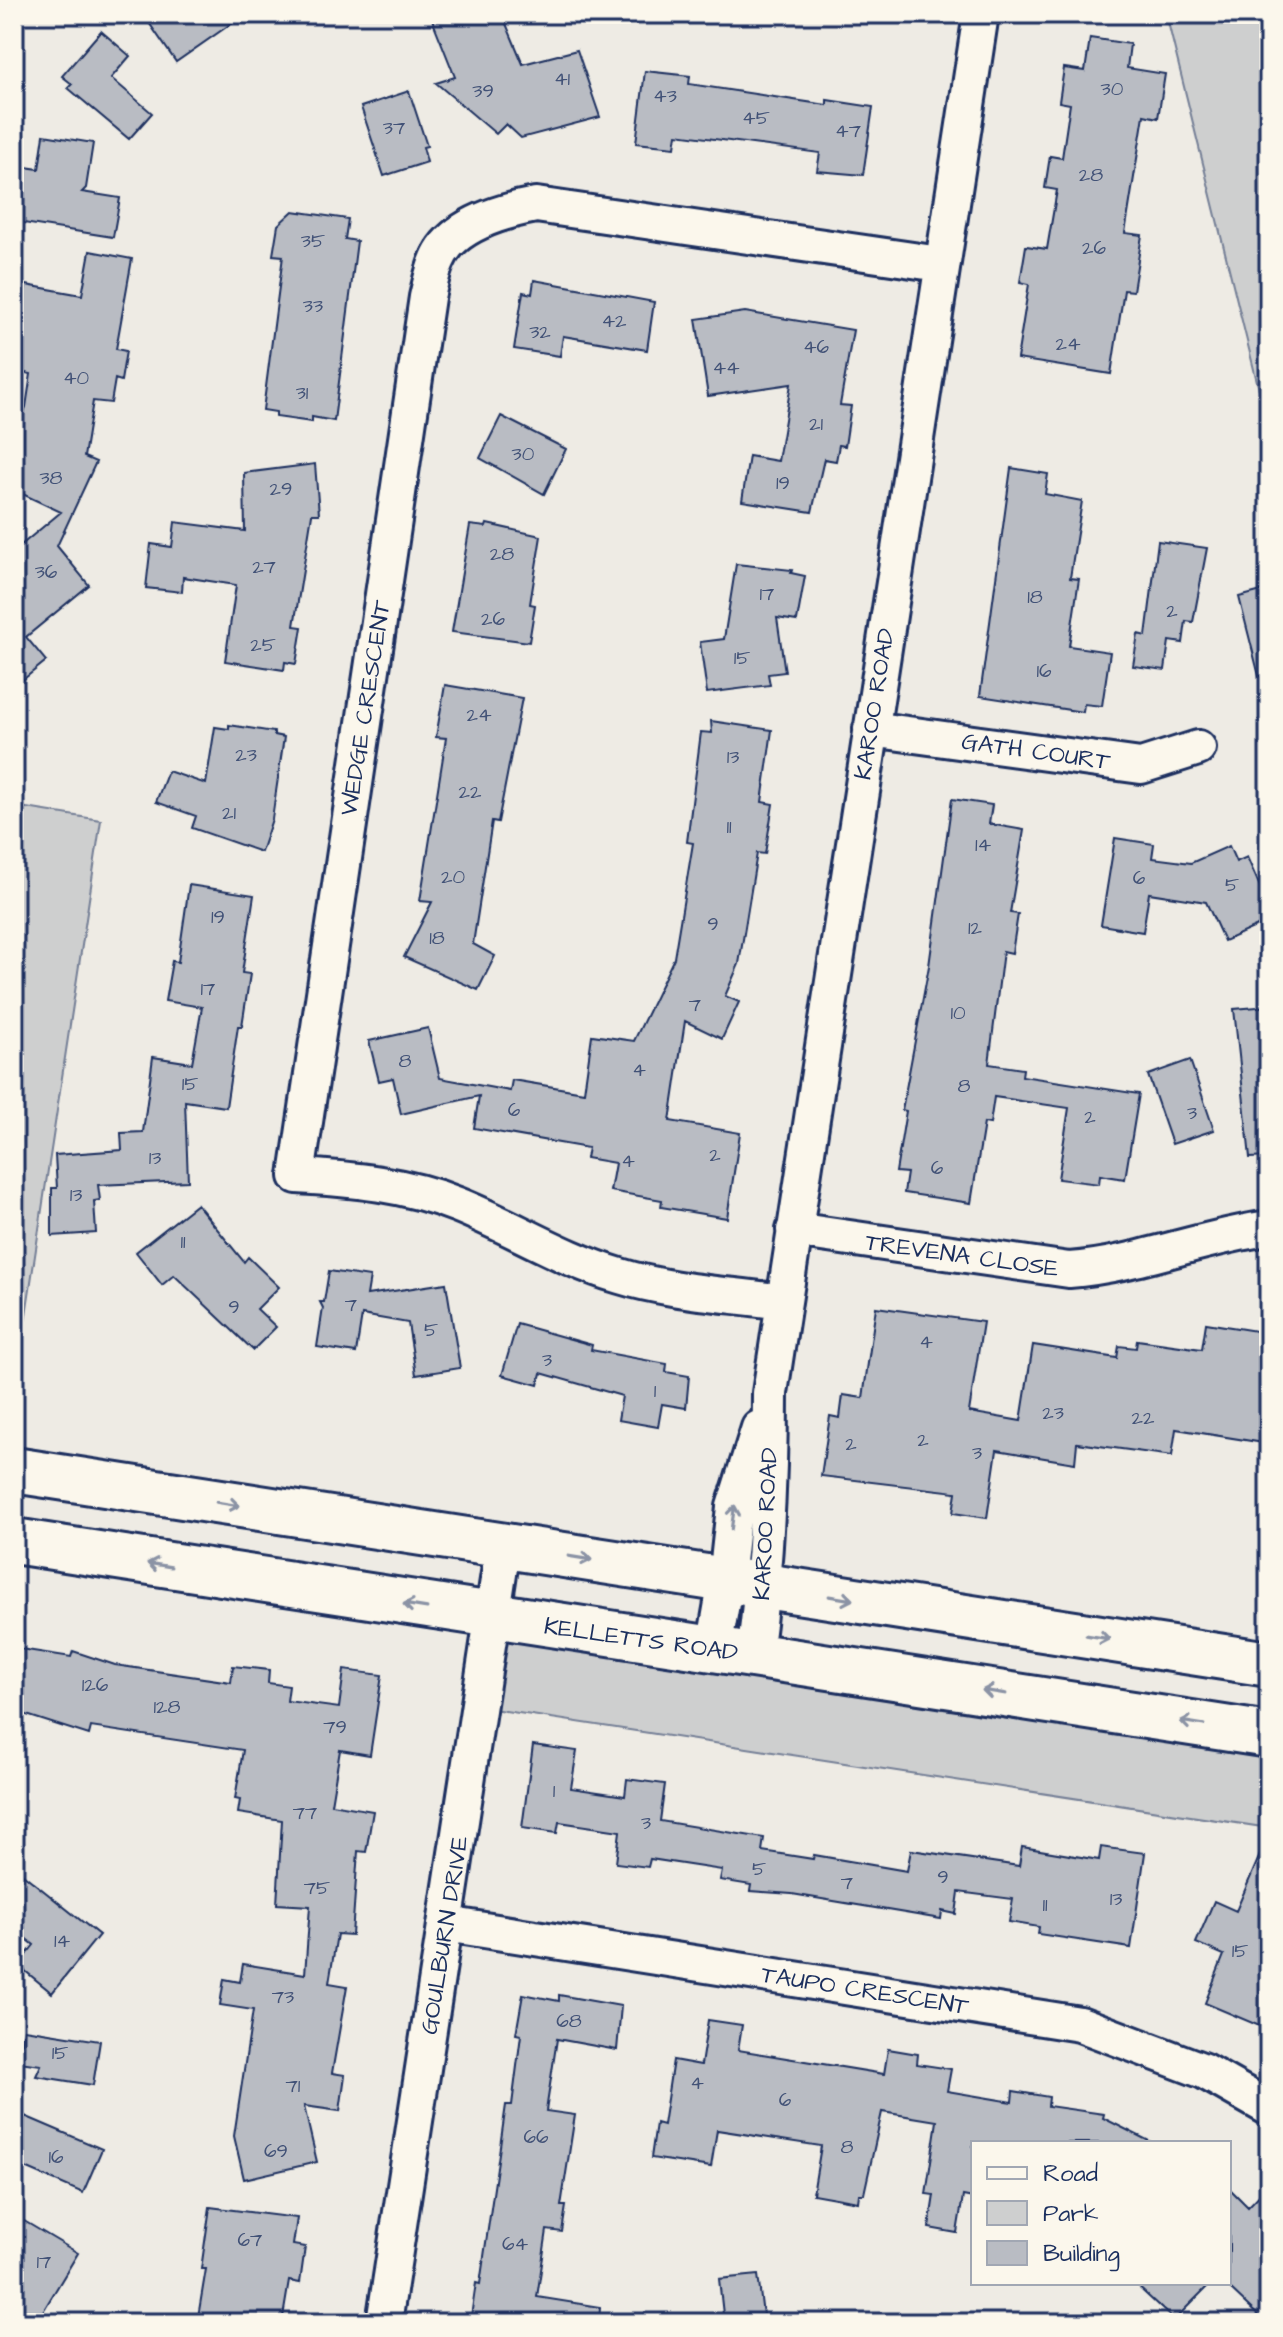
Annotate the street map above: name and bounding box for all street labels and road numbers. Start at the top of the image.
street label: WEDGE CRESCENT [332,598,400,818]
street label: KAROO ROAD [846,626,904,782]
street label: GATH COURT [959,725,1112,779]
street label: TREVENA CLOSE [863,1226,1061,1286]
street label: KAROO ROAD [745,1447,787,1601]
street label: KELLETTS ROAD [542,1610,740,1670]
street label: GOULBURN DRIVE [413,1833,477,2037]
street label: TAUPO CRESCENT [759,1958,971,2024]

